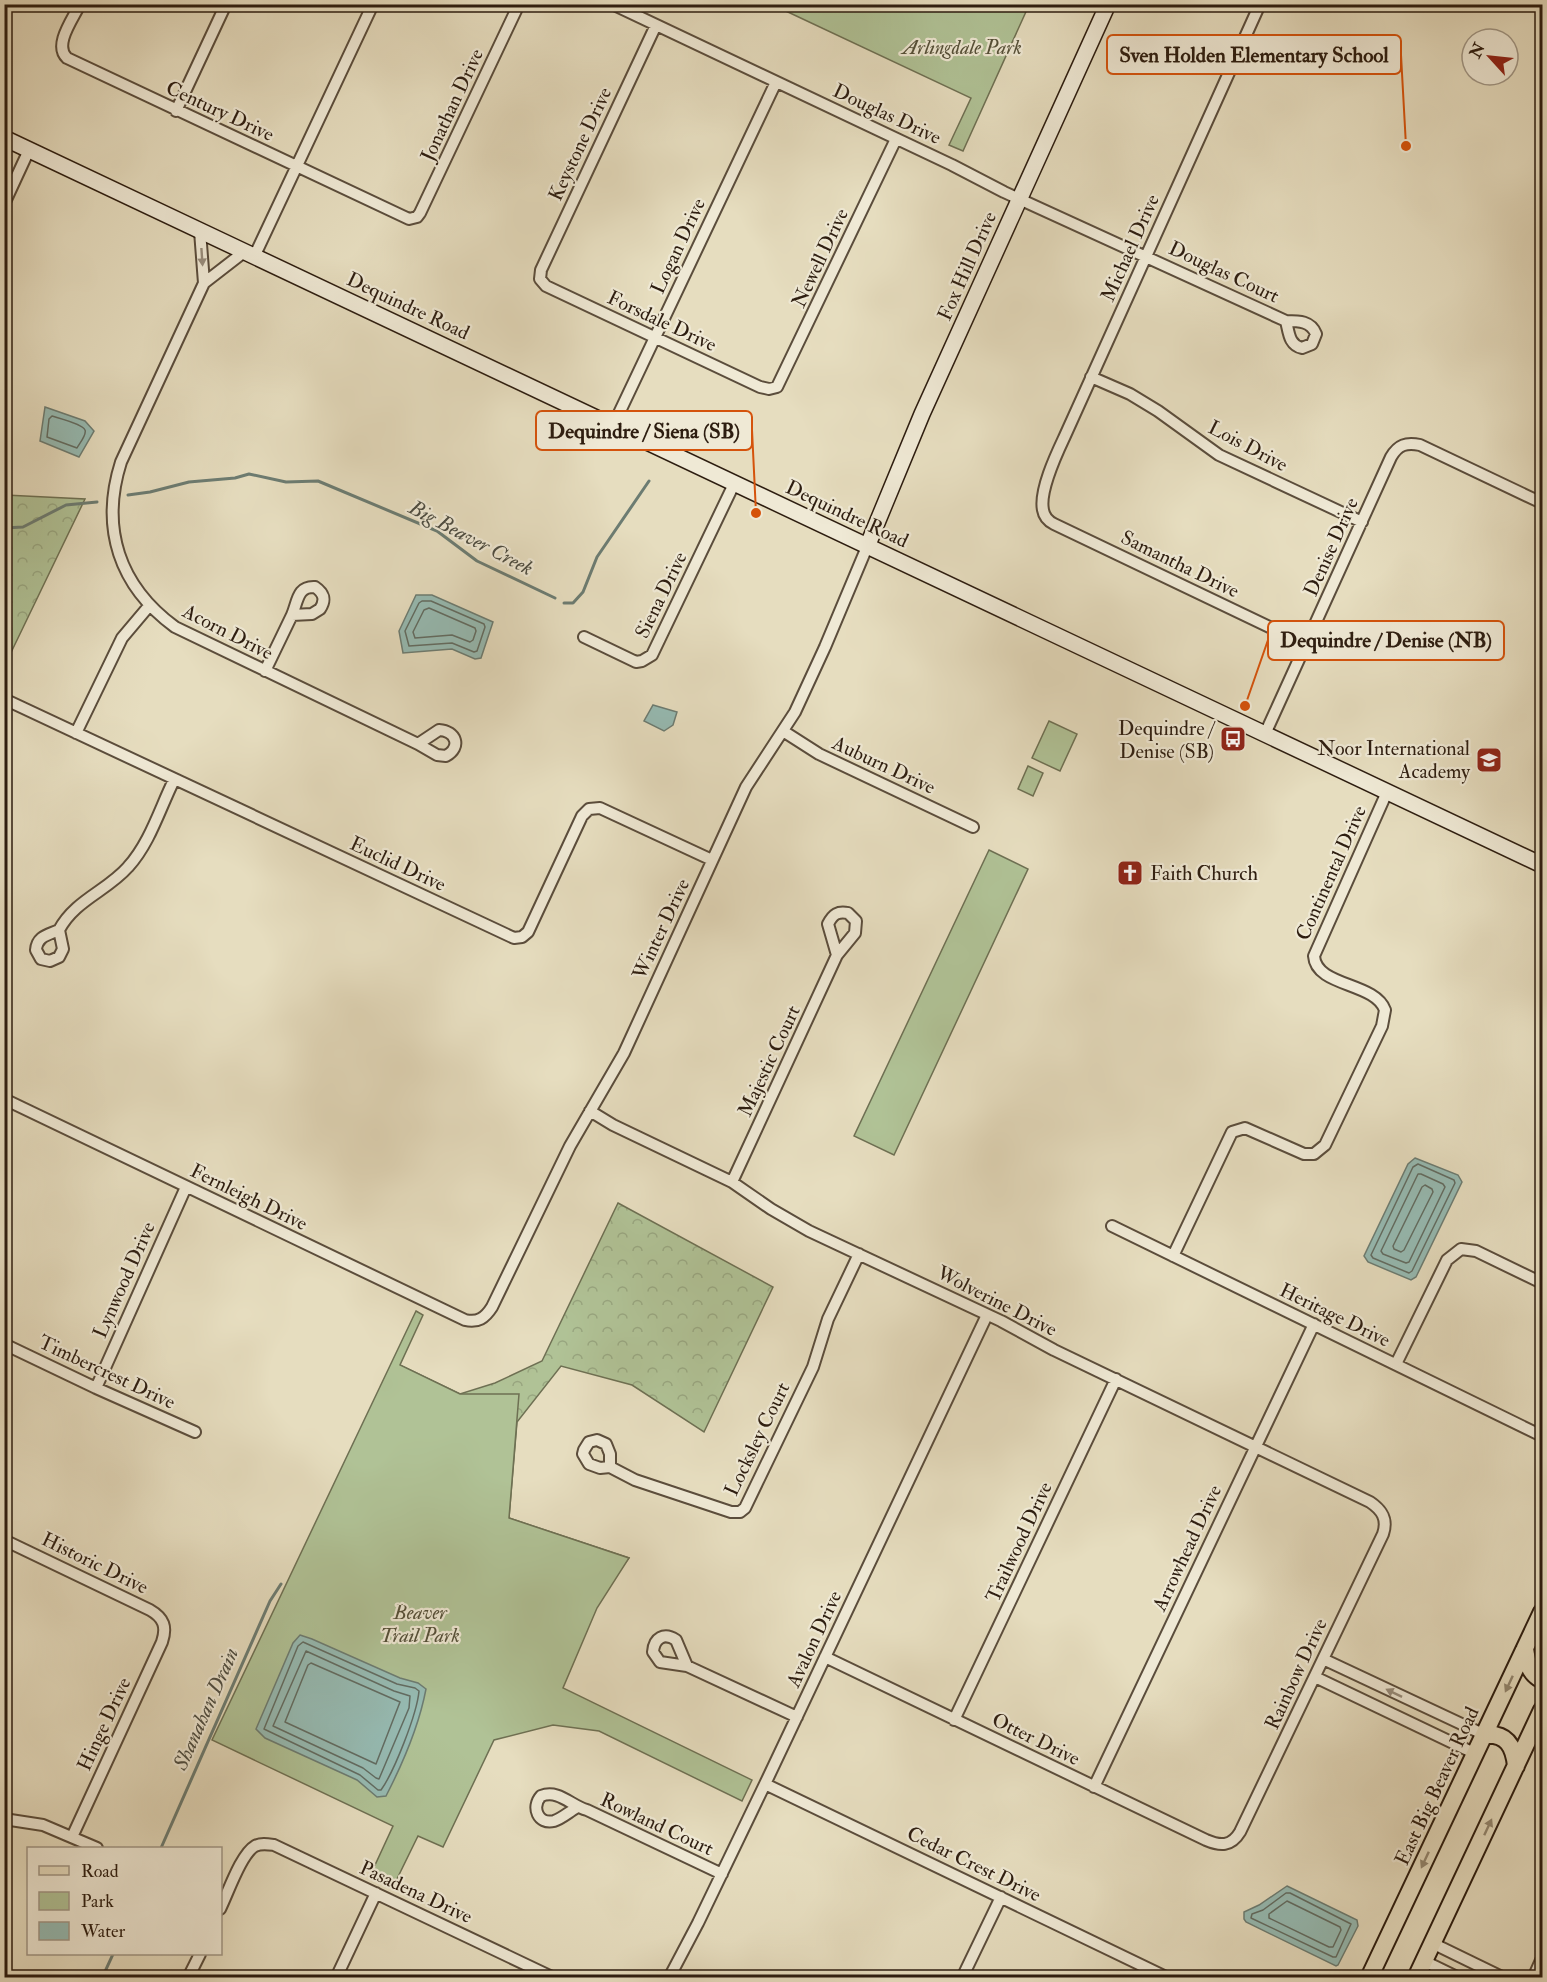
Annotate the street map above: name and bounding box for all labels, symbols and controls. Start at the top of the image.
north arrow [1460,27,1520,87]
park label: Arlingdale Park [900,35,1022,60]
callout: Sven Holden Elementary School [1107,35,1401,74]
text: N [1465,39,1490,62]
text: Sven Holden Elementary School [1119,42,1389,69]
street label: Jonathan Drive [415,45,489,166]
street label: Century Drive [162,75,278,147]
street label: Douglas Drive [829,78,945,150]
street label: Keystone Drive [543,83,617,205]
street label: Michael Drive [1095,190,1165,306]
street label: Logan Drive [645,194,711,298]
street label: Newell Drive [786,204,854,312]
street label: Fox Hill Drive [932,208,1002,324]
street label: Douglas Court [1165,236,1284,309]
one-way arrow [197,247,206,266]
street label: Dequindre Road [343,267,474,345]
street label: Forsdale Drive [603,285,721,357]
callout: Dequindre / Siena (SB) [536,411,752,450]
street label: Lois Drive [1204,415,1292,477]
text: Dequindre / Siena (SB) [548,418,740,445]
street label: Dequindre Road [782,475,913,553]
water label: Big Beaver Creek [403,494,538,582]
street label: Denise Drive [1298,494,1364,600]
street label: Samantha Drive [1117,525,1243,603]
street label: Siena Drive [629,548,693,642]
street label: Acorn Drive [178,598,277,665]
callout: Dequindre / Denise (NB) [1268,621,1504,660]
text: Dequindre / Denise (NB) [1280,627,1492,654]
place label: Dequindre / Denise (SB) [1118,716,1216,764]
bus stop icon: Dequindre / Denise (SB) [1218,724,1248,754]
street label: Auburn Drive [828,730,939,800]
place label: Noor International Academy [1318,736,1471,784]
school or university icon: Noor International Academy [1474,745,1504,775]
street label: Continental Drive [1290,802,1372,944]
street label: Euclid Drive [346,831,450,897]
church icon: Faith Church [1115,858,1145,888]
place label: Faith Church [1150,861,1258,886]
street label: Winter Drive [626,875,695,984]
street label: Majestic Court [732,1001,806,1121]
street label: Fernleigh Drive [186,1158,312,1236]
street label: Lynwood Drive [87,1218,161,1342]
street label: Wolverine Drive [932,1260,1061,1342]
street label: Heritage Drive [1276,1277,1394,1353]
street label: Timbercrest Drive [35,1329,179,1415]
street label: Locksley Court [719,1378,796,1500]
street label: Trailwood Drive [980,1478,1058,1606]
street label: Arrowhead Drive [1146,1481,1227,1616]
street label: Historic Drive [38,1526,152,1600]
street label: Avalon Drive [780,1587,847,1692]
park label: Beaver Trail Park [380,1600,460,1648]
street label: Rainbow Drive [1259,1614,1333,1734]
water label: Shanahan Drain [167,1643,245,1775]
street label: Hinge Drive [71,1673,137,1775]
one-way arrow [1504,1675,1513,1692]
one-way arrow [1385,1688,1402,1697]
street label: East Big Beaver Road [1389,1703,1485,1869]
street label: Otter Drive [988,1707,1084,1771]
street label: Rowland Court [596,1787,718,1861]
one-way arrow [1483,1818,1492,1835]
street label: Cedar Crest Drive [903,1821,1045,1907]
legend [27,1847,222,1955]
one-way arrow [1421,1851,1430,1868]
street label: Pasadena Drive [356,1855,476,1929]
text: Road [81,1860,119,1883]
text: Park [81,1890,114,1913]
text: Water [80,1920,125,1943]

